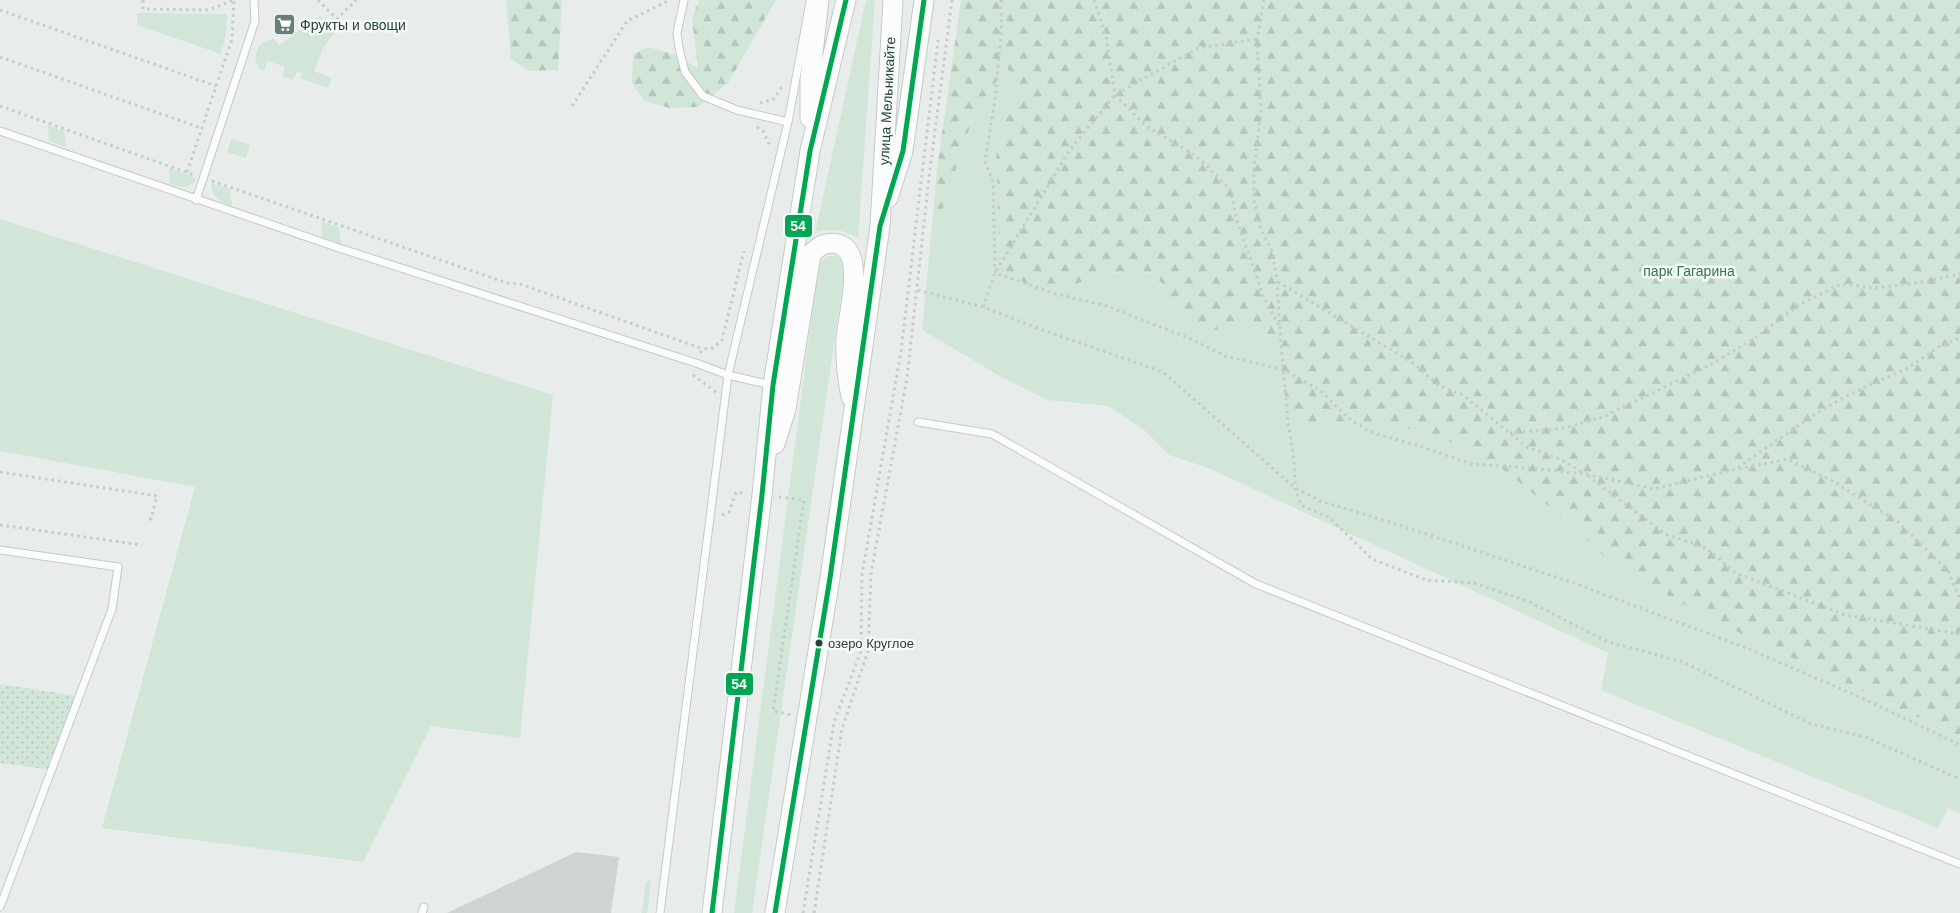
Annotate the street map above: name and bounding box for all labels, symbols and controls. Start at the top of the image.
supermarket icon: Фрукты и овощи [272,13,296,37]
place label: Фрукты и овощи [300,17,406,33]
street label: улица Мельникайте [876,36,898,166]
line badge: 54 [784,214,813,238]
text: 54 [790,218,806,234]
park label: парк Гагарина [1643,263,1735,279]
place label: озеро Круглое [828,636,914,651]
marker: озеро Круглое [814,638,824,648]
line badge: 54 [725,672,754,696]
text: 54 [731,676,747,692]

